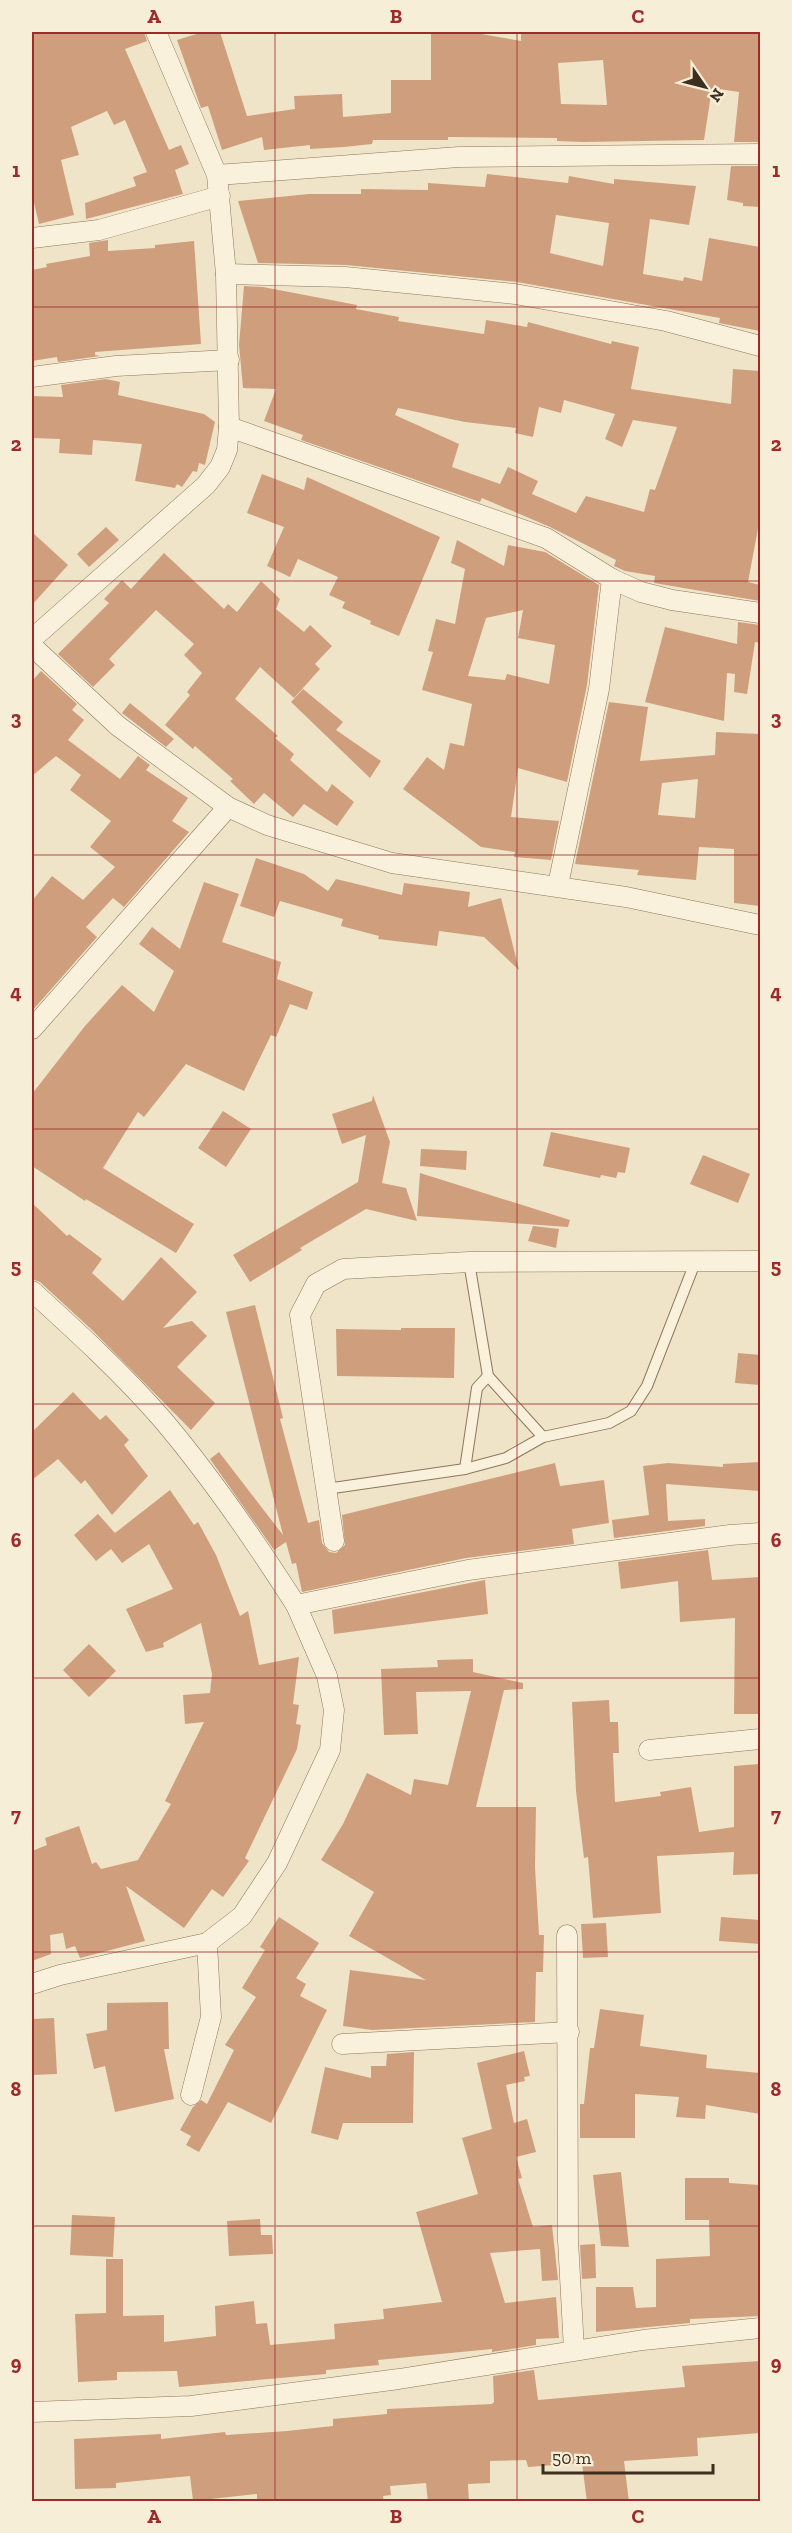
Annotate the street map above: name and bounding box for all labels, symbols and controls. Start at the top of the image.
text: A [147,4,161,28]
text: B [390,4,402,28]
text: C [632,4,645,28]
north arrow [675,57,735,117]
text: N [706,85,728,106]
text: 1 [12,158,20,182]
text: 1 [772,158,780,182]
text: 2 [11,432,22,456]
text: 2 [771,432,782,456]
text: 3 [11,706,22,730]
text: 3 [771,706,782,730]
text: 4 [10,980,22,1004]
text: 4 [770,980,782,1004]
text: 5 [11,1254,21,1278]
text: 5 [771,1254,781,1278]
text: 6 [11,1528,22,1552]
text: 6 [771,1528,782,1552]
text: 7 [11,1803,21,1827]
text: 7 [771,1803,781,1827]
text: 8 [11,2077,22,2101]
text: 8 [771,2077,782,2101]
text: 9 [11,2351,22,2375]
text: 9 [771,2351,782,2375]
scale bar [543,2437,712,2475]
text: 50 m [552,2447,592,2469]
text: A [147,2504,161,2528]
text: B [390,2504,402,2528]
text: C [632,2504,645,2528]

